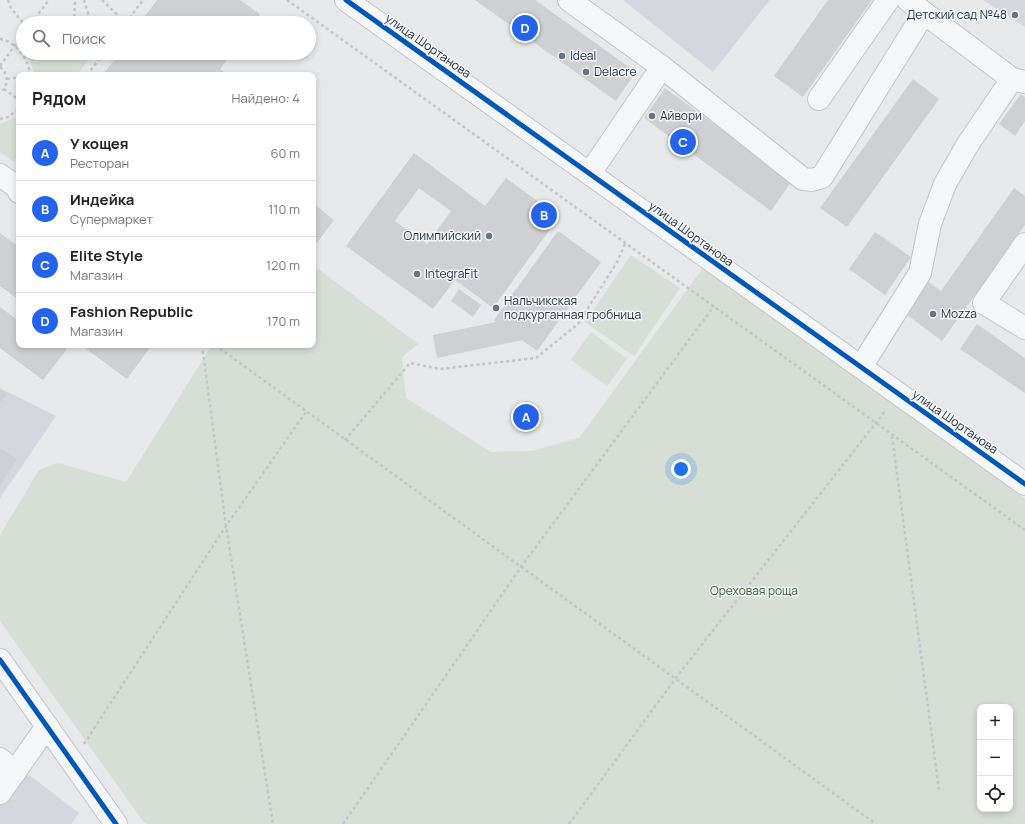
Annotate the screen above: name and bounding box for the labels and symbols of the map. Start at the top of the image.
place label: Детский сад №48 [906,6,1007,23]
street label: улица Шортанова [382,10,475,82]
marker: Детский сад №48 [1010,10,1020,20]
pin: D [512,13,538,43]
place label: Ideal [570,47,596,64]
marker: Ideal [557,51,567,61]
place label: Delacre [594,63,636,80]
marker: Delacre [581,67,591,77]
place label: Айвори [660,107,702,124]
marker: Айвори [647,111,657,121]
pin: C [670,127,696,157]
street label: улица Шортанова [645,197,737,270]
pin: B [531,200,557,230]
place label: Олимпийский [404,227,481,244]
marker: Олимпийский [484,231,494,241]
place label: IntegraFit [425,265,478,282]
marker: IntegraFit [412,269,422,279]
place label: Нальчикская подкурганная гробница [504,292,641,323]
marker: Нальчикская подкурганная гробница [491,303,501,313]
place label: Mozza [941,305,977,322]
marker: Mozza [928,309,938,319]
street label: улица Шортанова [909,386,1002,458]
pin: A [513,402,539,432]
your location [671,459,691,479]
park label: Ореховая роща [710,582,798,599]

